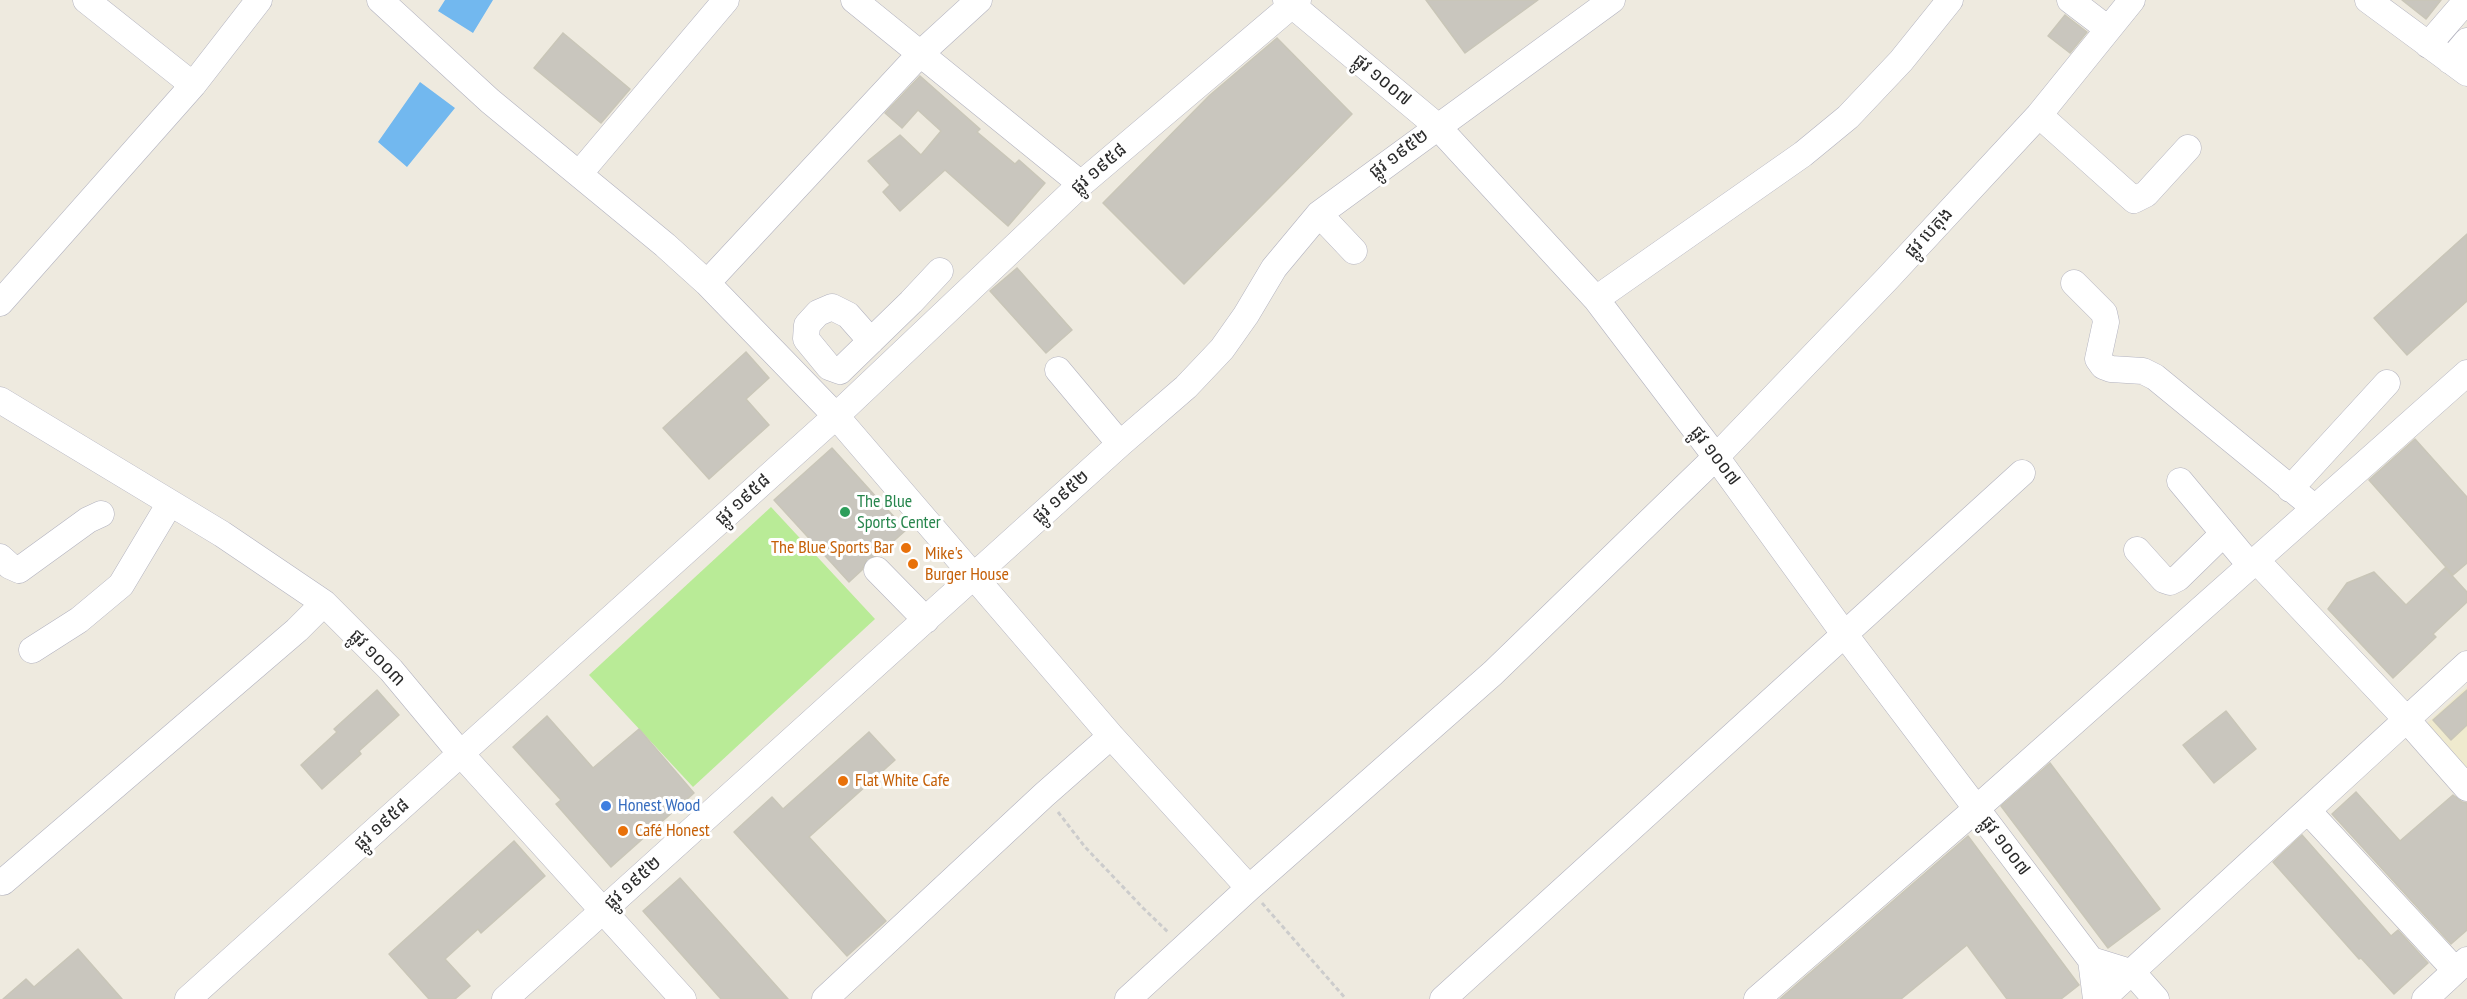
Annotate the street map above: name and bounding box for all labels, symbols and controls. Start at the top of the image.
street label: ផ្លូវ ១០០៧ [1348,49,1416,111]
street label: ផ្លូវ ១៩៥២ [1365,125,1433,183]
street label: ផ្លូវ ១៩៥៨ [1067,139,1131,199]
street label: ផ្លូវ បេតុង [1900,203,1958,263]
street label: ផ្លូវ ១០០៧ [1685,422,1745,490]
street label: ផ្លូវ ១៩៥២ [1028,466,1094,528]
street label: ផ្លូវ ១៩៥៨ [711,470,775,530]
place label: The Blue Sports Center [857,491,941,534]
marker: The Blue Sports Center [838,505,852,519]
place label: The Blue Sports Bar [771,537,894,559]
marker: The Blue Sports Bar [899,541,913,555]
place label: Mike's Burger House [925,543,1009,586]
marker: Mike's Burger House [906,557,920,571]
street label: ផ្លូវ ១០០៣ [345,625,409,691]
place label: Flat White Cafe [855,770,950,792]
marker: Flat White Cafe [836,774,850,788]
street label: ផ្លូវ ១៩៥៨ [350,795,414,855]
place label: Honest Wood [618,795,700,817]
marker: Honest Wood [599,799,613,813]
street label: ផ្លូវ ១០០៧ [1975,812,2035,880]
place label: Café Honest [635,820,710,842]
marker: Café Honest [616,824,630,838]
street label: ផ្លូវ ១៩៥២ [600,852,666,914]

